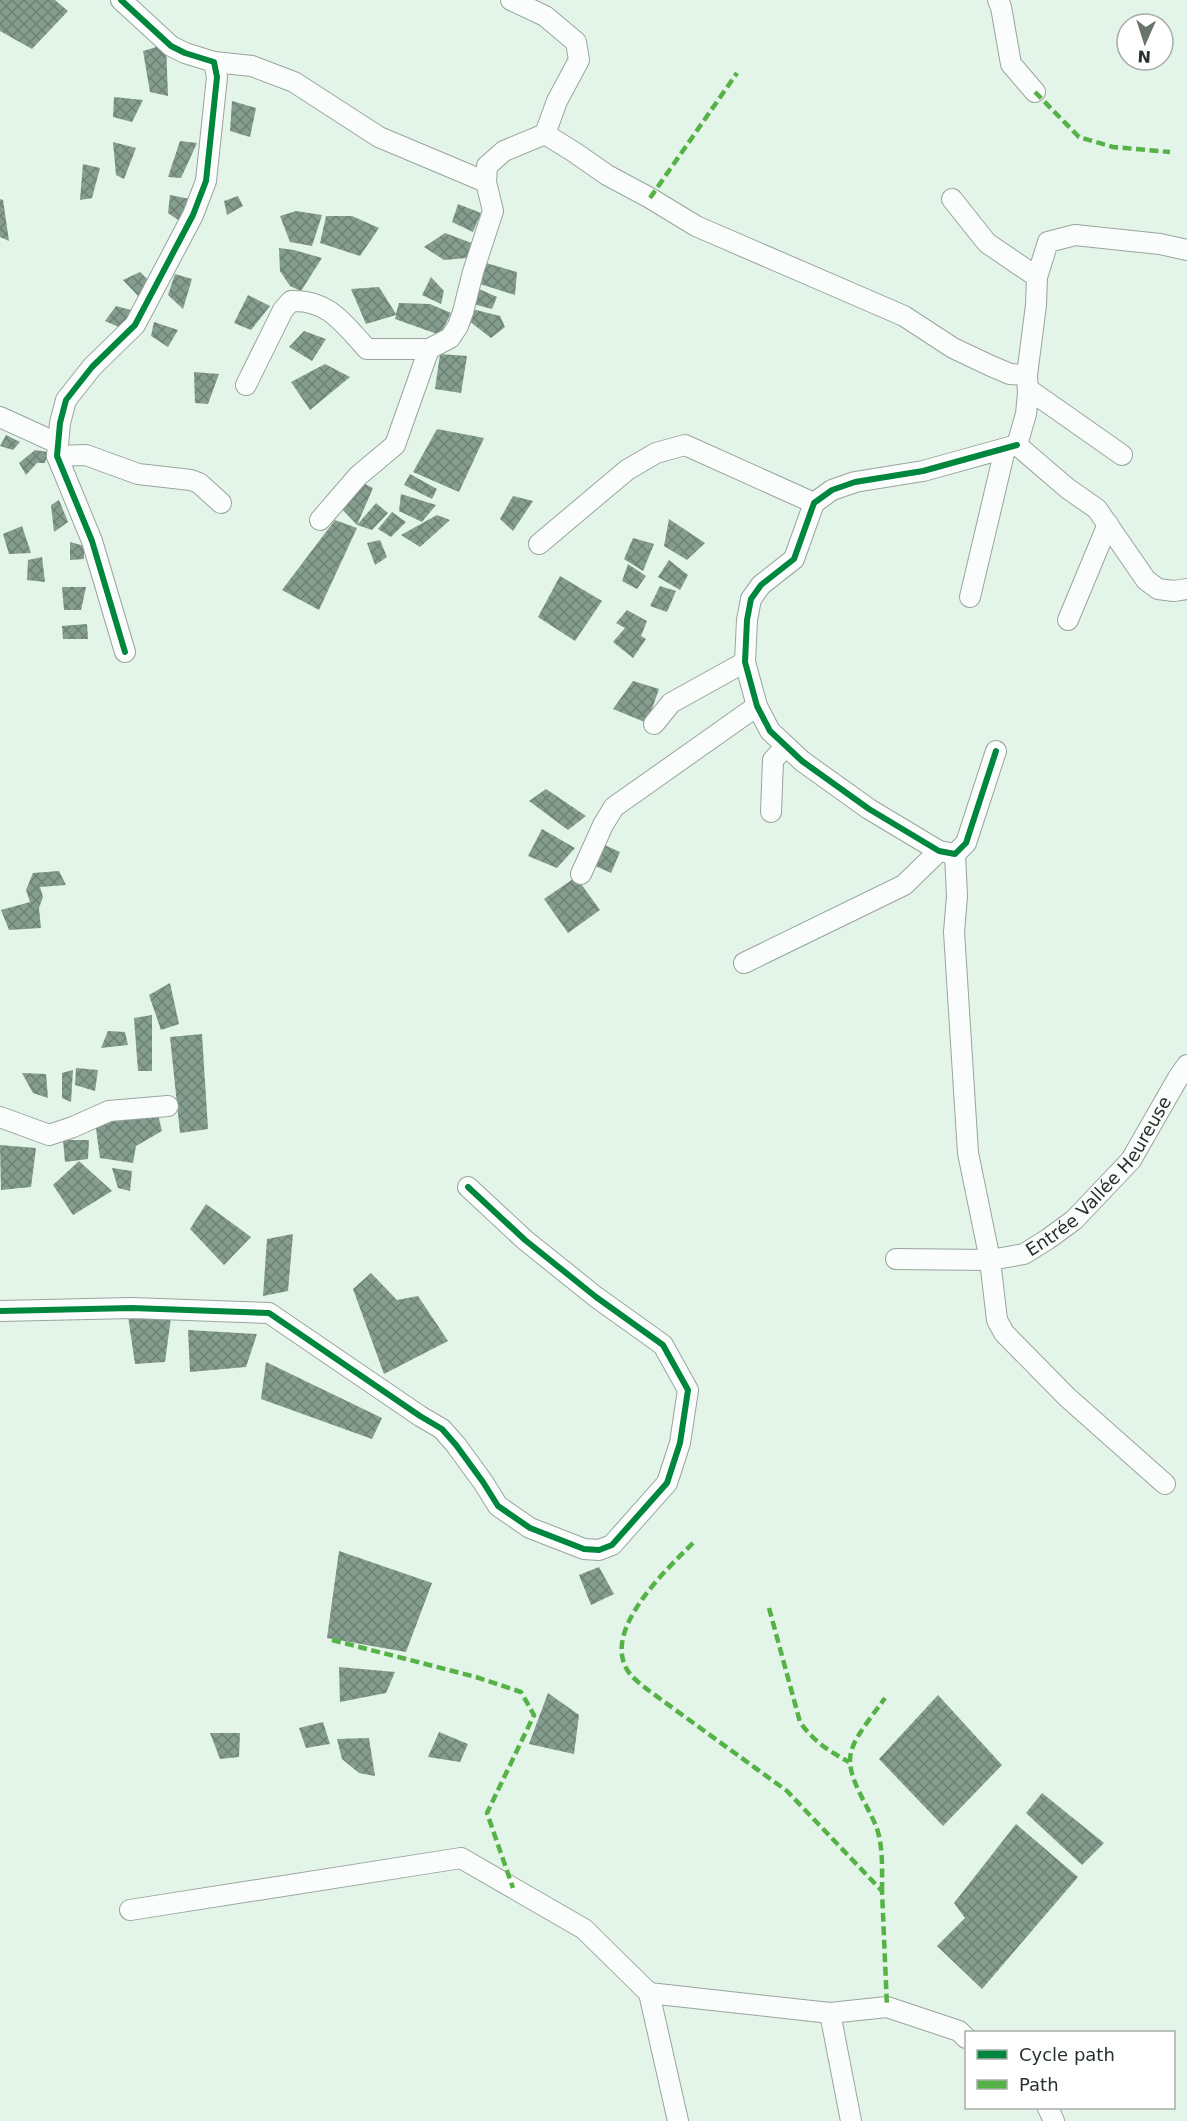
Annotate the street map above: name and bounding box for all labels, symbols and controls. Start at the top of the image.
north arrow [1115,12,1175,72]
text: N [1137,47,1151,66]
street label: Entrée Vallée Heureuse [1022,1092,1175,1260]
legend [965,2031,1175,2109]
text: Cycle path [1019,2044,1115,2065]
text: Path [1019,2074,1059,2095]

